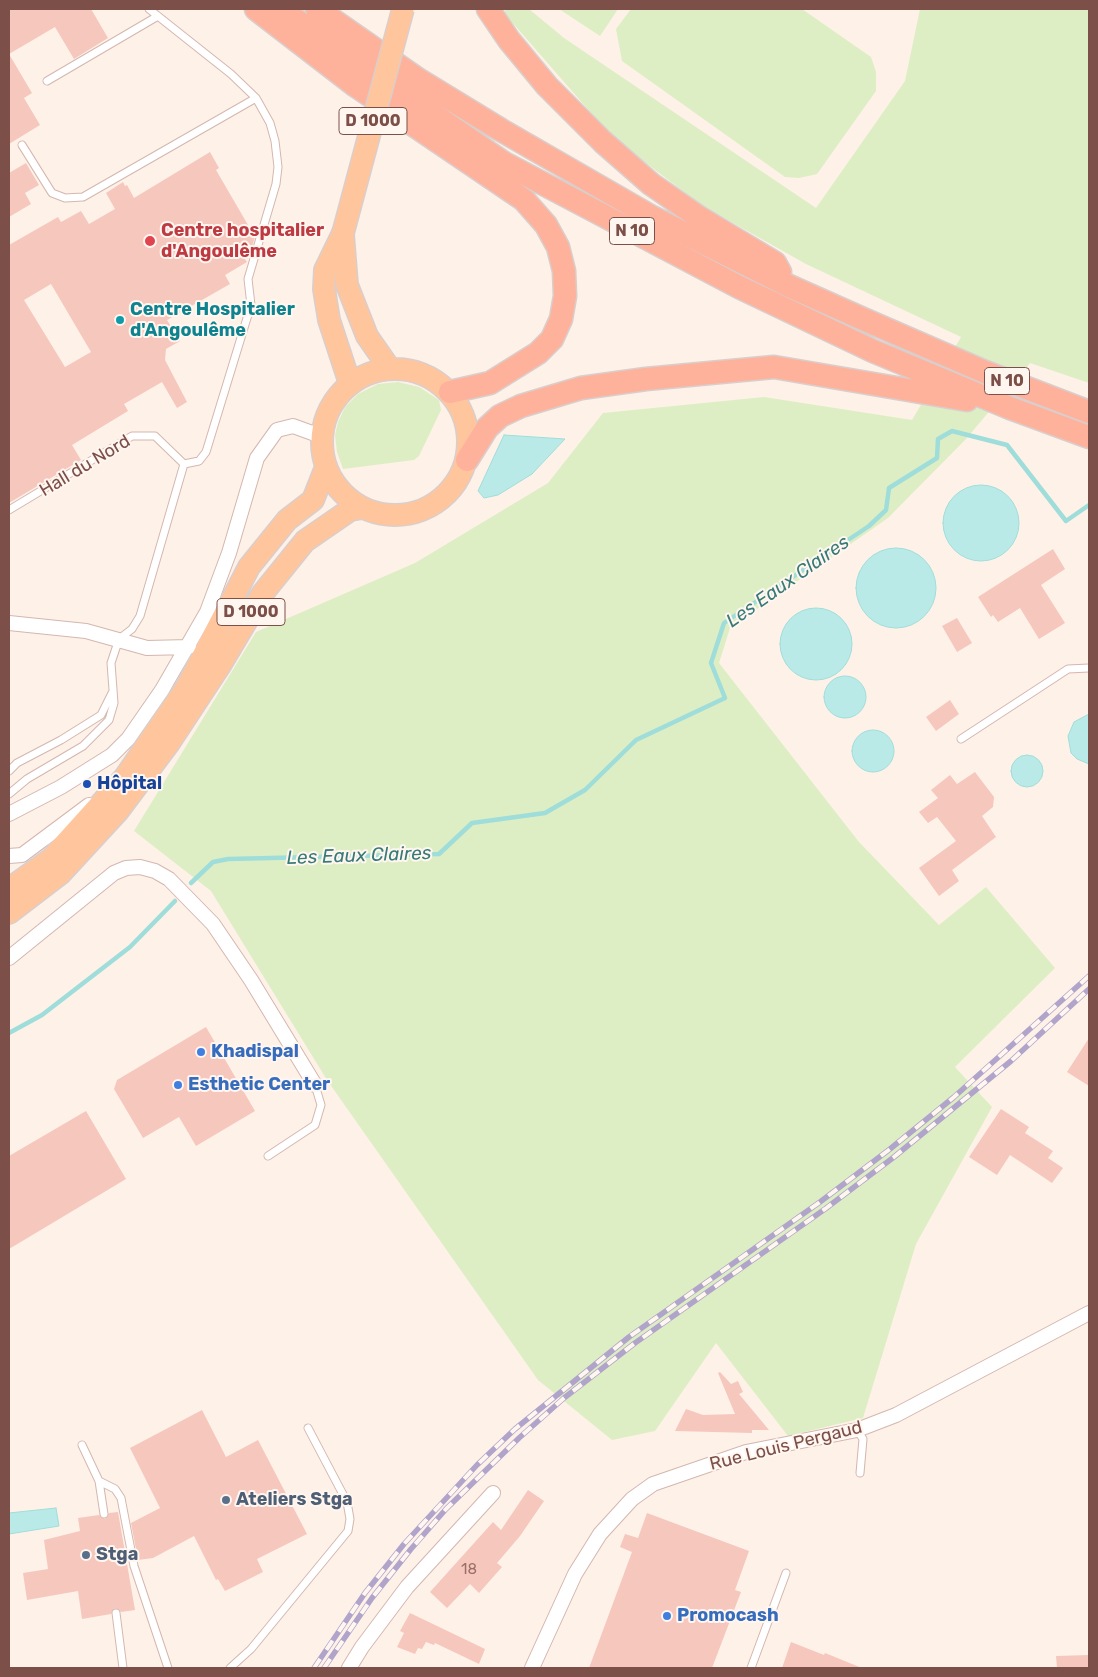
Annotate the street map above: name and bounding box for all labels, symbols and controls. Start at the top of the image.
road number: D 1000 [339,108,407,134]
road number: N 10 [610,218,654,245]
place label: Centre hospitalier d'Angoulême [161,220,324,262]
marker: Centre hospitalier d'Angoulême [143,234,157,248]
place label: Centre Hospitalier d'Angoulême [130,299,295,342]
marker: Centre Hospitalier d'Angoulême [114,314,126,326]
road number: N 10 [984,368,1030,394]
street label: Hall du Nord [36,430,134,502]
water label: Les Eaux Claires [722,531,854,633]
road number: D 1000 [217,598,285,626]
place label: Hôpital [97,773,162,795]
marker: Hôpital [81,778,93,790]
water label: Les Eaux Claires [286,842,432,870]
place label: Khadispal [211,1041,299,1063]
marker: Khadispal [195,1046,207,1058]
place label: Esthetic Center [188,1074,330,1096]
marker: Esthetic Center [172,1079,184,1091]
street label: Rue Louis Pergaud [707,1417,865,1475]
place label: Ateliers Stga [236,1489,353,1511]
marker: Ateliers Stga [220,1494,232,1506]
place label: Stga [96,1544,138,1566]
marker: Stga [80,1549,92,1561]
house number: 18 [461,1561,477,1579]
place label: Promocash [677,1605,779,1627]
marker: Promocash [661,1610,673,1622]

